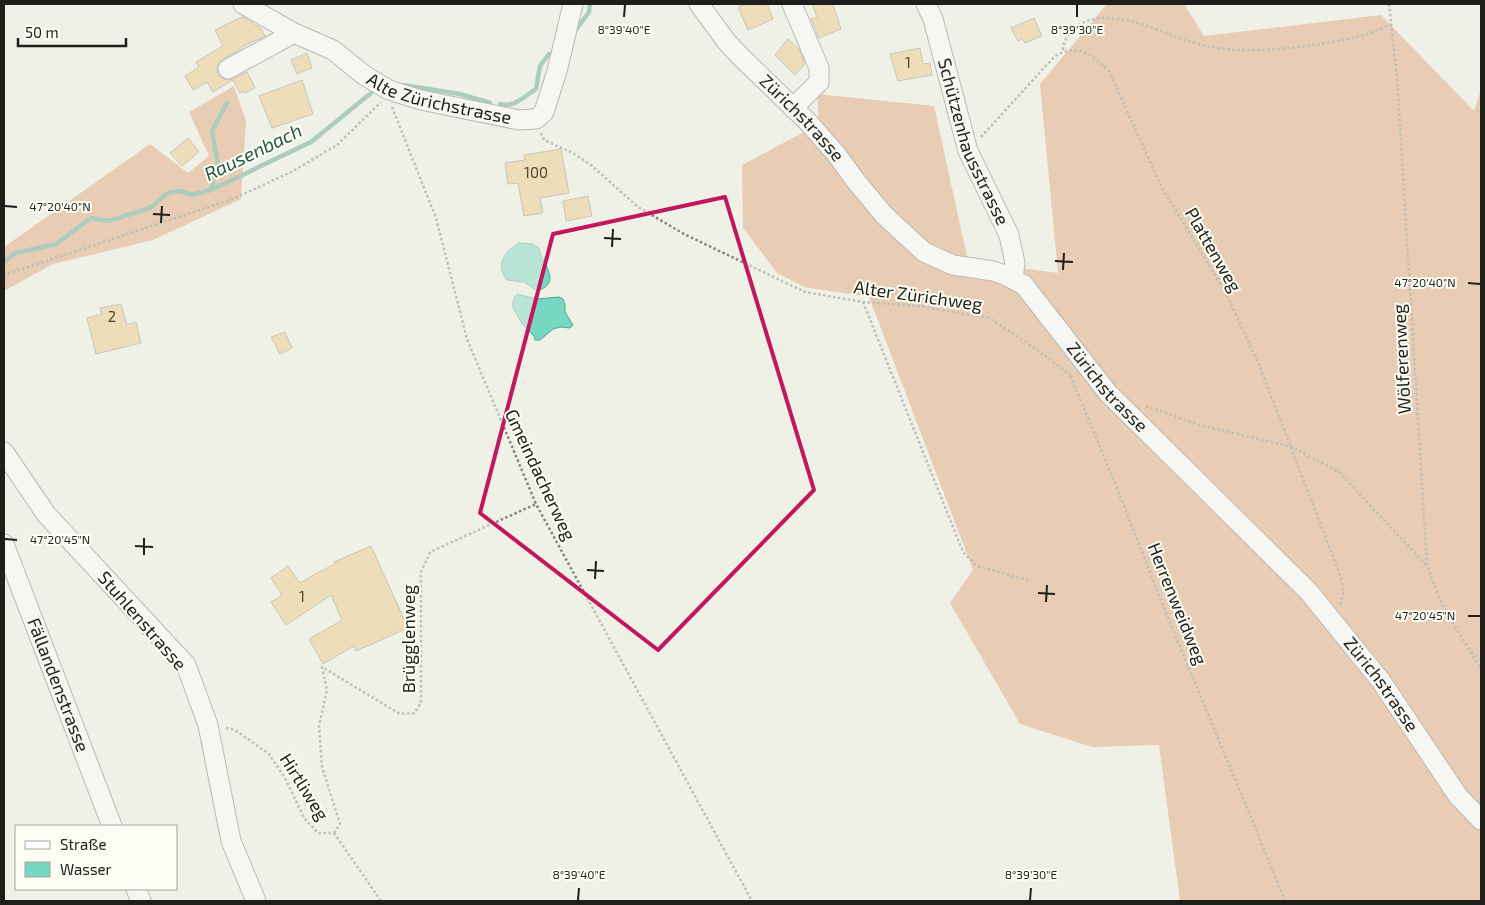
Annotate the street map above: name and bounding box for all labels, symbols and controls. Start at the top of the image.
scale bar [18,15,125,47]
text: 8°39'40"E [597,22,651,36]
text: 8°39'30"E [1051,22,1104,36]
text: 50 m [25,23,59,41]
house number: 1 [905,53,911,71]
street label: Schützenhausstrasse [934,56,1014,228]
street label: Alte Zürichstrasse [363,67,514,128]
street label: Zürichstrasse [756,69,850,165]
water label: Rausenbach [200,118,305,185]
house number: 100 [524,163,548,181]
text: 47°20'40"N [29,199,91,213]
street label: Plattenweg [1181,203,1247,296]
street label: Alter Zürichweg [852,275,984,315]
text: 47°20'40"N [1394,275,1456,289]
street label: Wölferenweg [1387,303,1415,415]
house number: 2 [108,307,116,325]
street label: Zürichstrasse [1063,337,1153,436]
street label: Gmeindacherweg [501,405,581,544]
text: 47°20'45"N [30,532,90,546]
street label: Herrenweidweg [1143,539,1212,668]
street label: Stuhlenstrasse [94,566,192,674]
street label: Brügglenweg [397,585,419,693]
house number: 1 [299,587,305,605]
text: 47°20'45"N [1395,608,1455,622]
street label: Fällandenstrasse [23,614,95,755]
street label: Zürichstrasse [1340,632,1424,736]
street label: Hirtliweg [276,749,334,824]
legend [15,825,178,890]
text: Straße [60,835,106,853]
text: Wasser [60,860,112,878]
text: 8°39'40"E [552,867,606,881]
text: 8°39'30"E [1005,867,1058,881]

